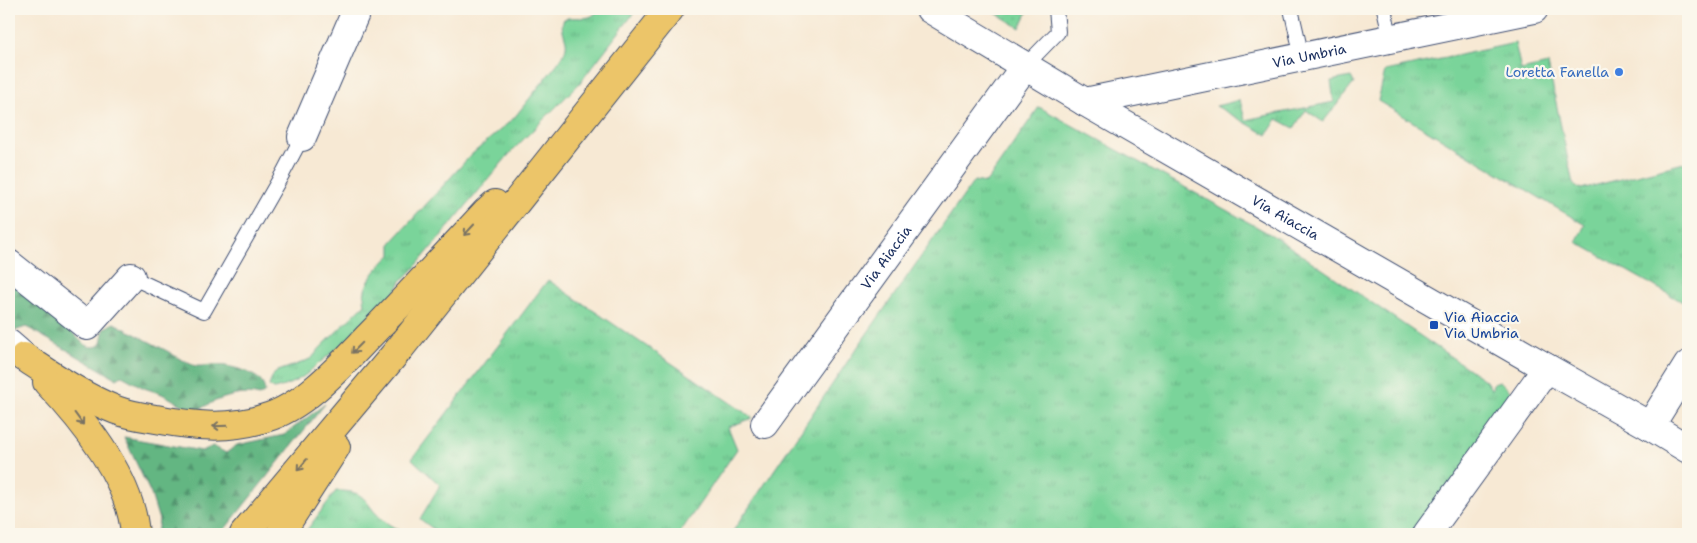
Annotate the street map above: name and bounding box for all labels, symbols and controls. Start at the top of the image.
street label: Via Umbria [1271,39,1348,72]
place label: Loretta Fanella [1505,63,1609,81]
marker: Loretta Fanella [1613,66,1625,78]
street label: Via Aiaccia [1248,191,1323,244]
street label: Via Aiaccia [857,221,916,293]
one-way arrow [463,224,475,236]
place label: Via Aiaccia Via Umbria [1444,308,1519,342]
marker: Via Aiaccia Via Umbria [1428,319,1440,331]
one-way arrow [351,342,363,354]
one-way arrow [74,412,85,425]
one-way arrow [212,421,228,430]
one-way arrow [296,459,308,472]

